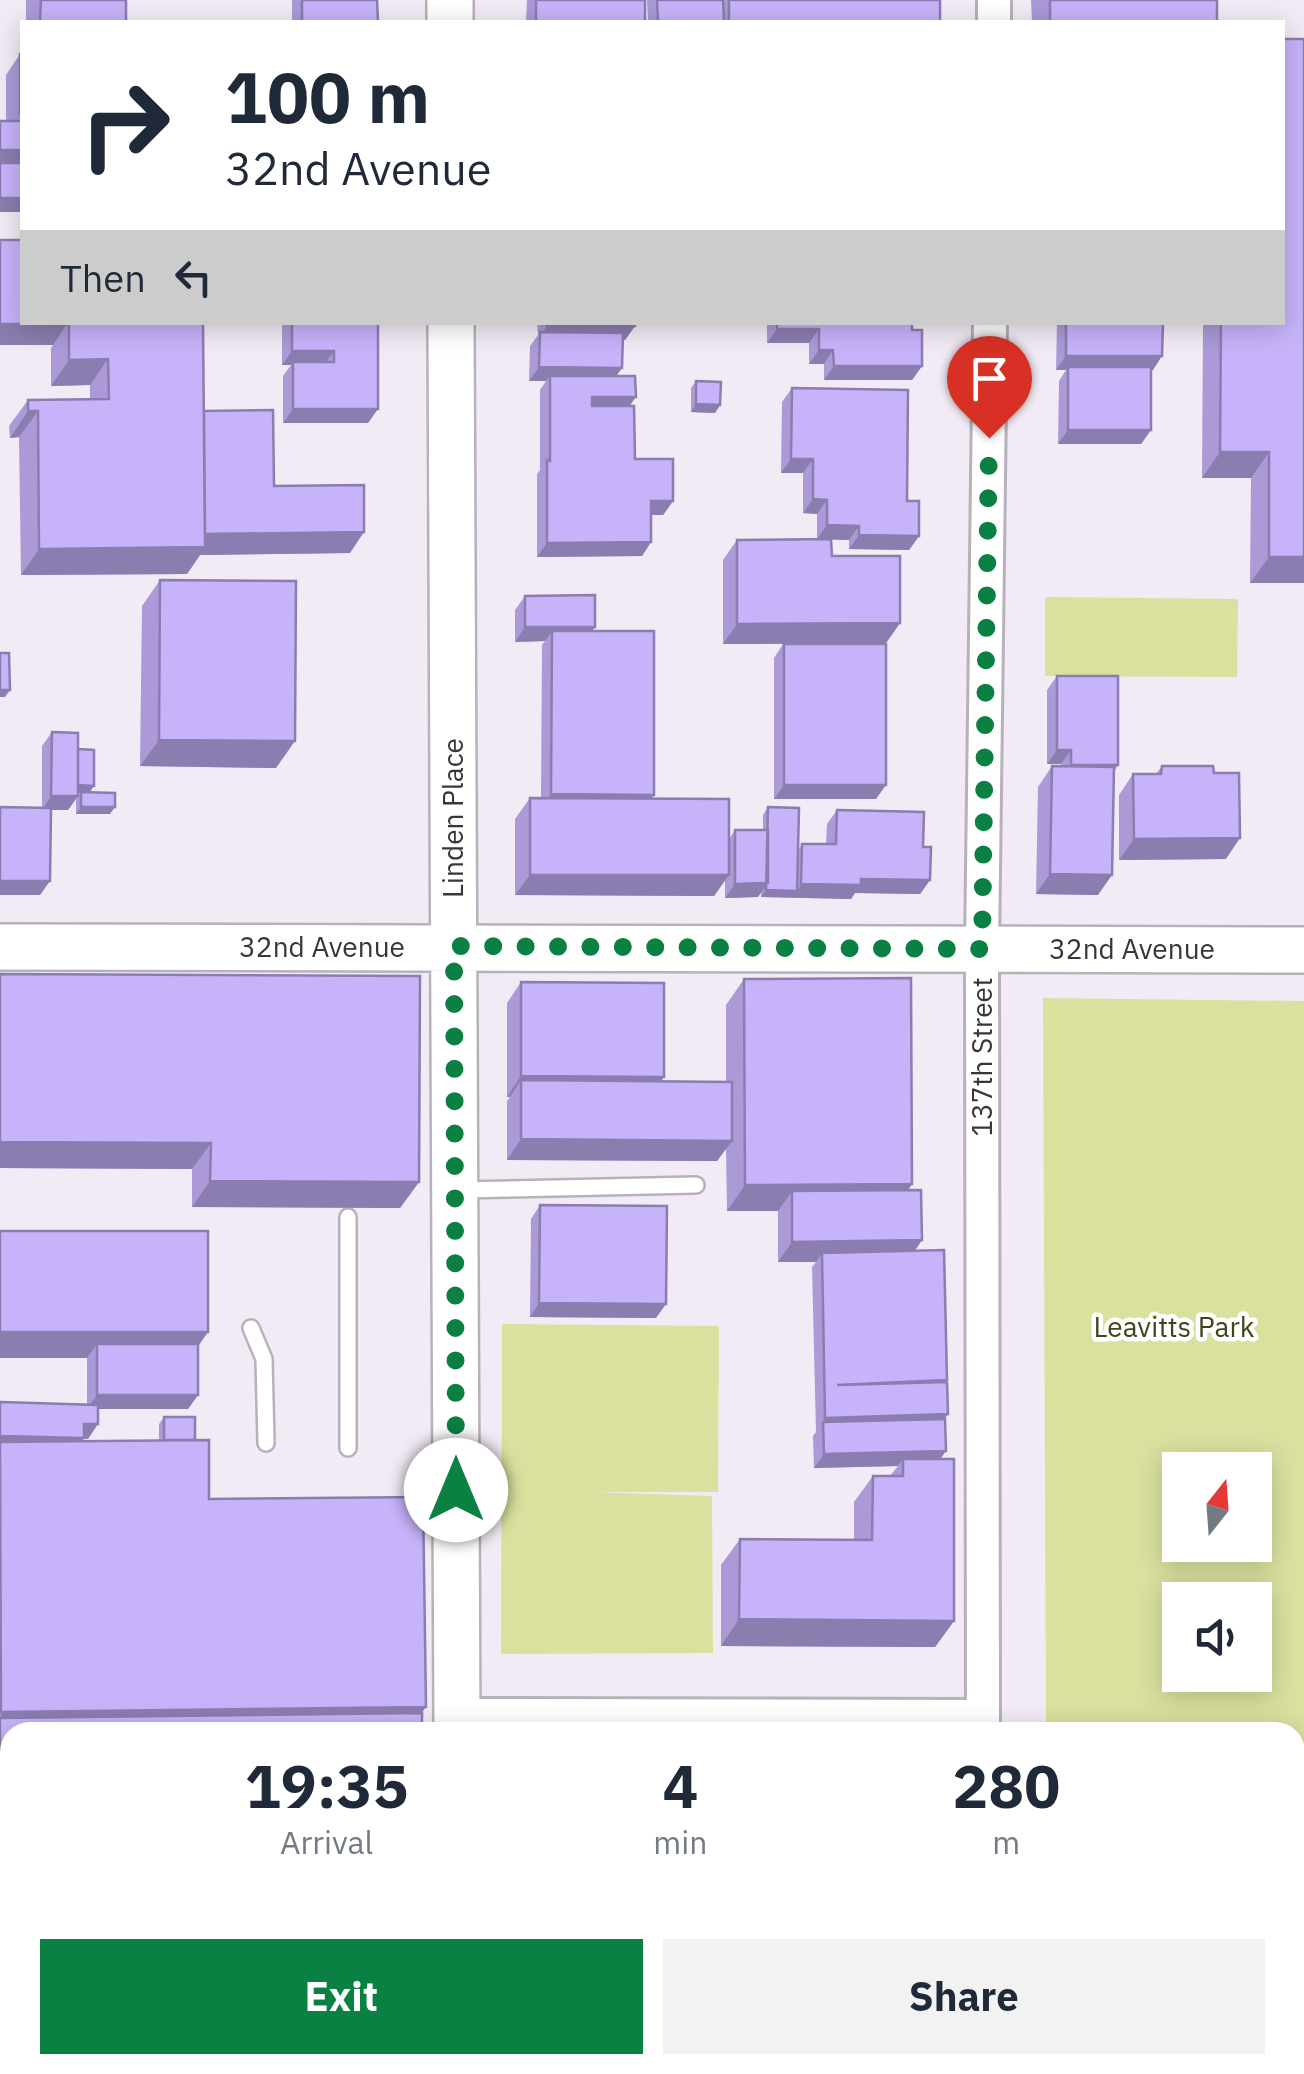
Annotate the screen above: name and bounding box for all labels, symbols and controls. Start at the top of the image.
text: 100 m [225,51,430,142]
icon: right [60,60,190,190]
text: 32nd Avenue [225,139,492,197]
icon: left [166,250,221,305]
text: Then [60,253,146,302]
pin [947,336,1032,439]
icon: arrive [962,351,1017,406]
street label: Linden Place [434,738,471,898]
street label: 32nd Avenue [239,928,405,965]
street label: 32nd Avenue [1049,930,1215,967]
street label: 137th Street [963,977,1000,1137]
park label: Leavitts Park [1094,1308,1255,1345]
position arrow [404,1438,508,1542]
north arrow [1162,1452,1272,1562]
map controls [1162,1452,1272,1692]
button: sound [1162,1582,1272,1692]
text: 19:35 [245,1746,409,1825]
text: 4 [662,1746,698,1825]
text: 280 [952,1746,1060,1825]
text: Arrival [280,1821,373,1863]
text: min [653,1821,707,1863]
text: m [992,1821,1020,1863]
button: Exit [40,1939,643,2054]
button: Share [663,1939,1265,2054]

